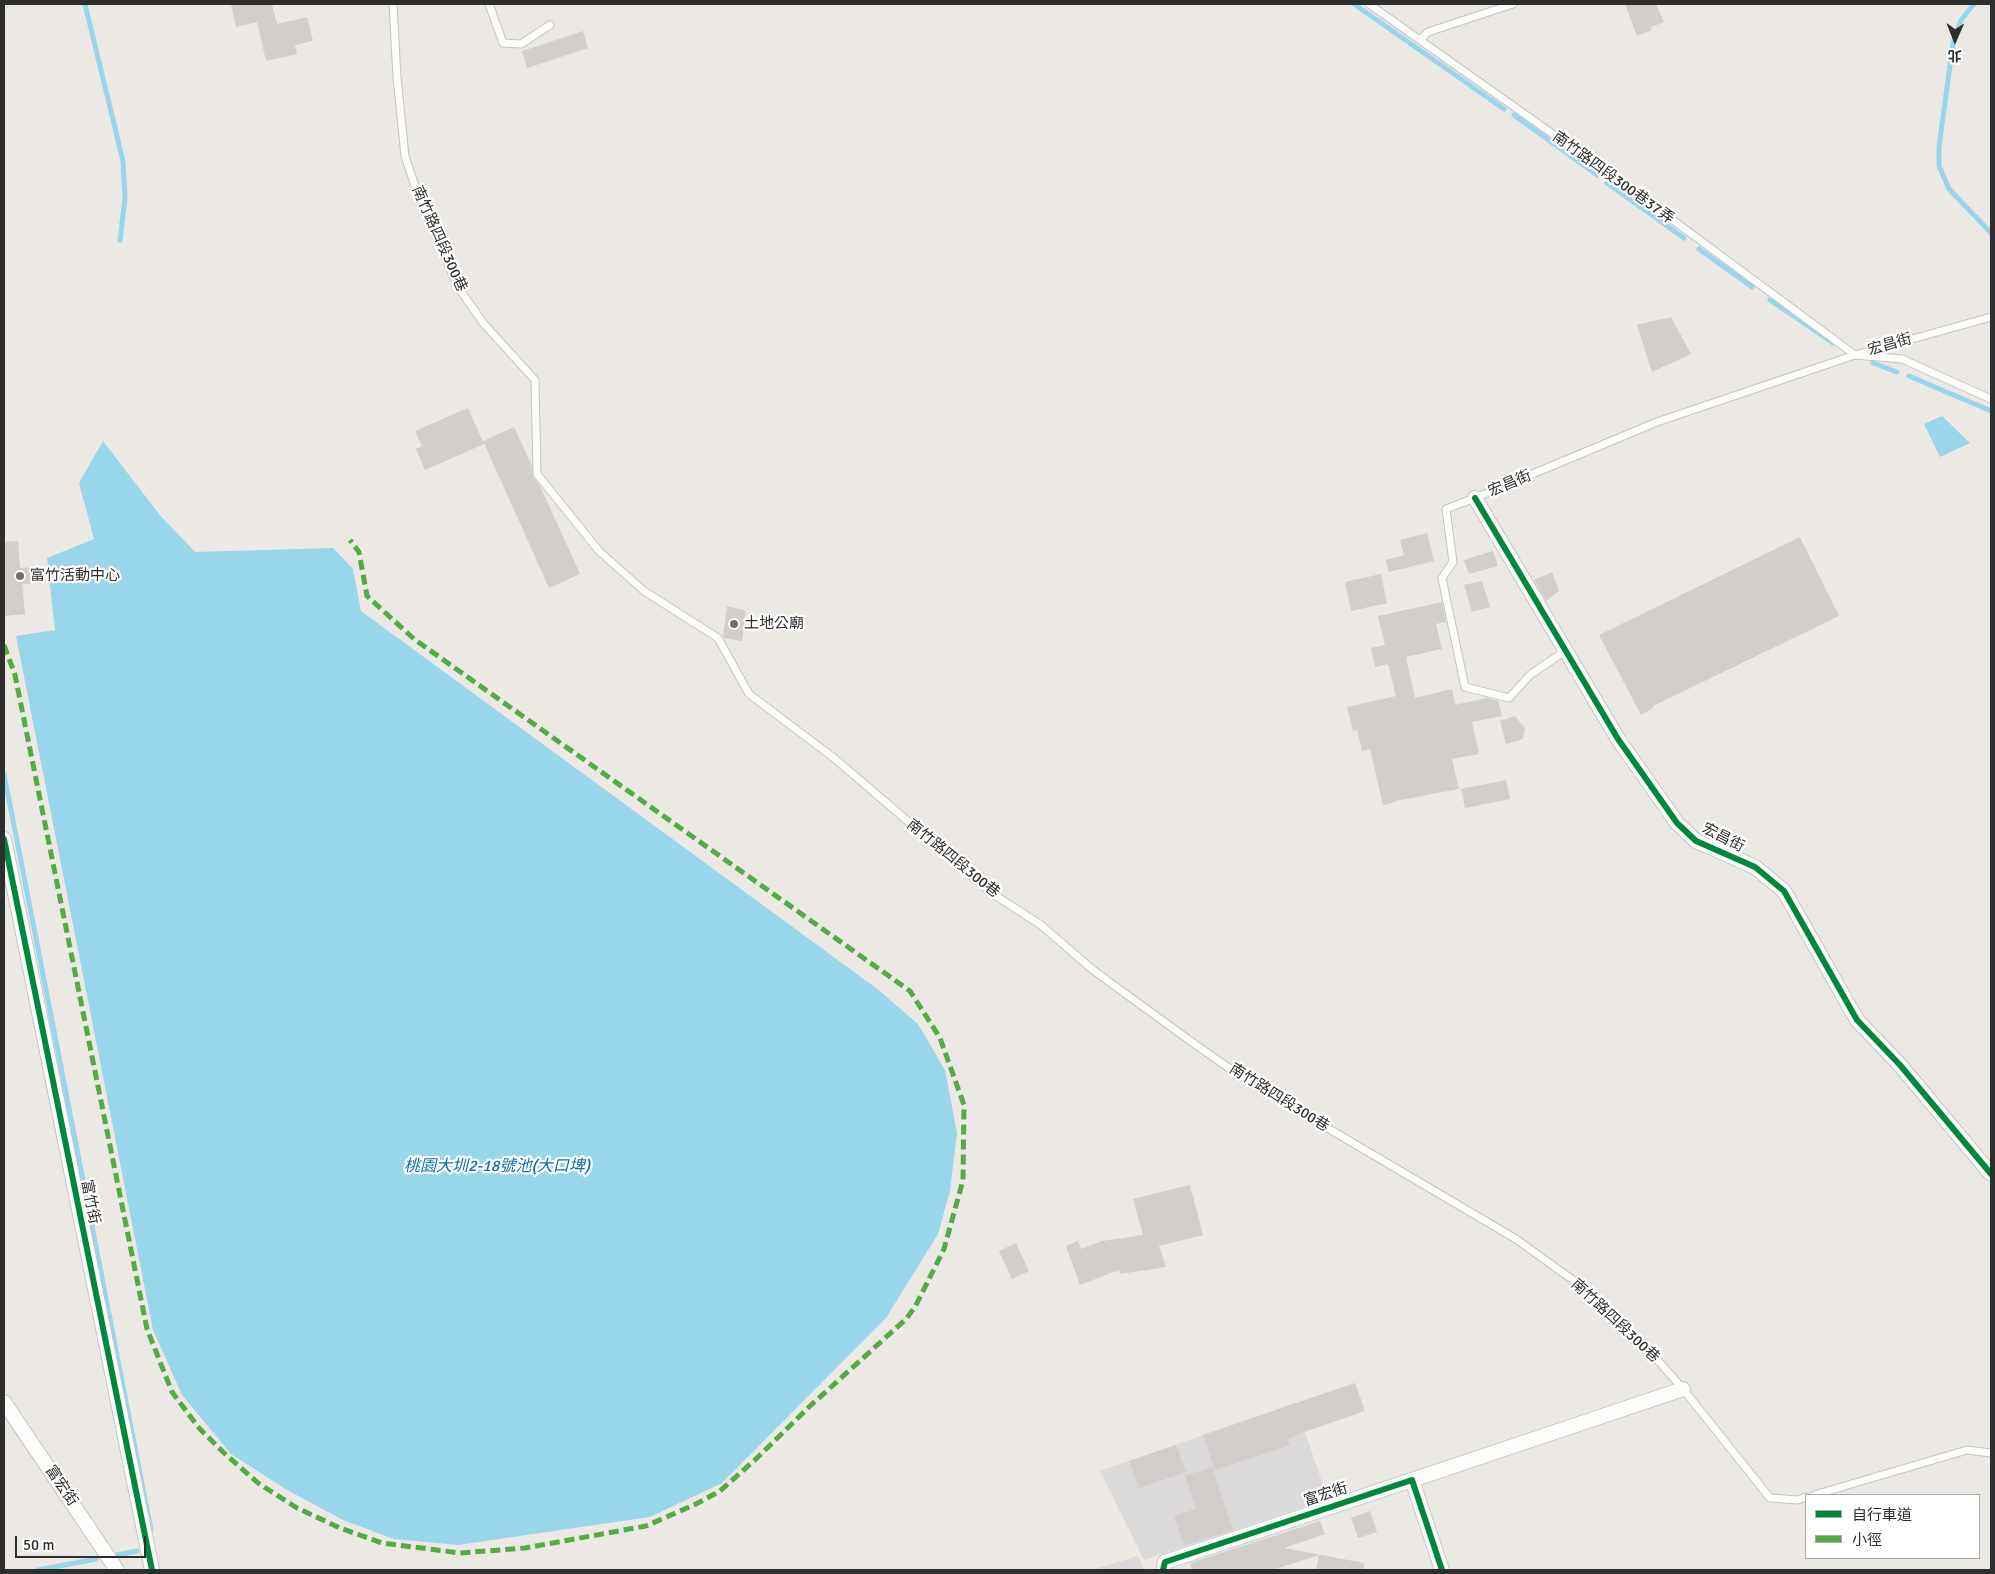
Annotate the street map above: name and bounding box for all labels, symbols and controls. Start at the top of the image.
north arrow [1930,15,1980,65]
text: 北 [1948,47,1962,64]
street label: 南竹路四段300巷37弄 [1549,128,1677,228]
street label: 南竹路四段300巷 [408,183,470,295]
street label: 宏昌街 [1866,330,1914,360]
street label: 宏昌街 [1486,467,1534,501]
place label: 富竹活動中心 [30,567,120,585]
marker: 富竹活動中心 [14,570,26,582]
place label: 土地公廟 [744,615,804,633]
marker: 土地公廟 [728,618,740,630]
street label: 南竹路四段300巷 [903,816,1003,902]
street label: 宏昌街 [1699,820,1747,856]
street label: 南竹路四段300巷 [1226,1060,1332,1136]
water label: 桃園大圳2-18號池(大口埤) [404,1157,590,1177]
street label: 富竹街 [77,1178,103,1226]
street label: 南竹路四段300巷 [1567,1275,1663,1367]
street label: 富宏街 [41,1462,81,1510]
street label: 富宏街 [1302,1479,1350,1511]
legend [1805,1494,1980,1559]
text: 自行車道 [1852,1506,1912,1524]
scale bar [18,1526,149,1558]
text: 小徑 [1852,1531,1882,1549]
text: 50 m [23,1536,54,1554]

